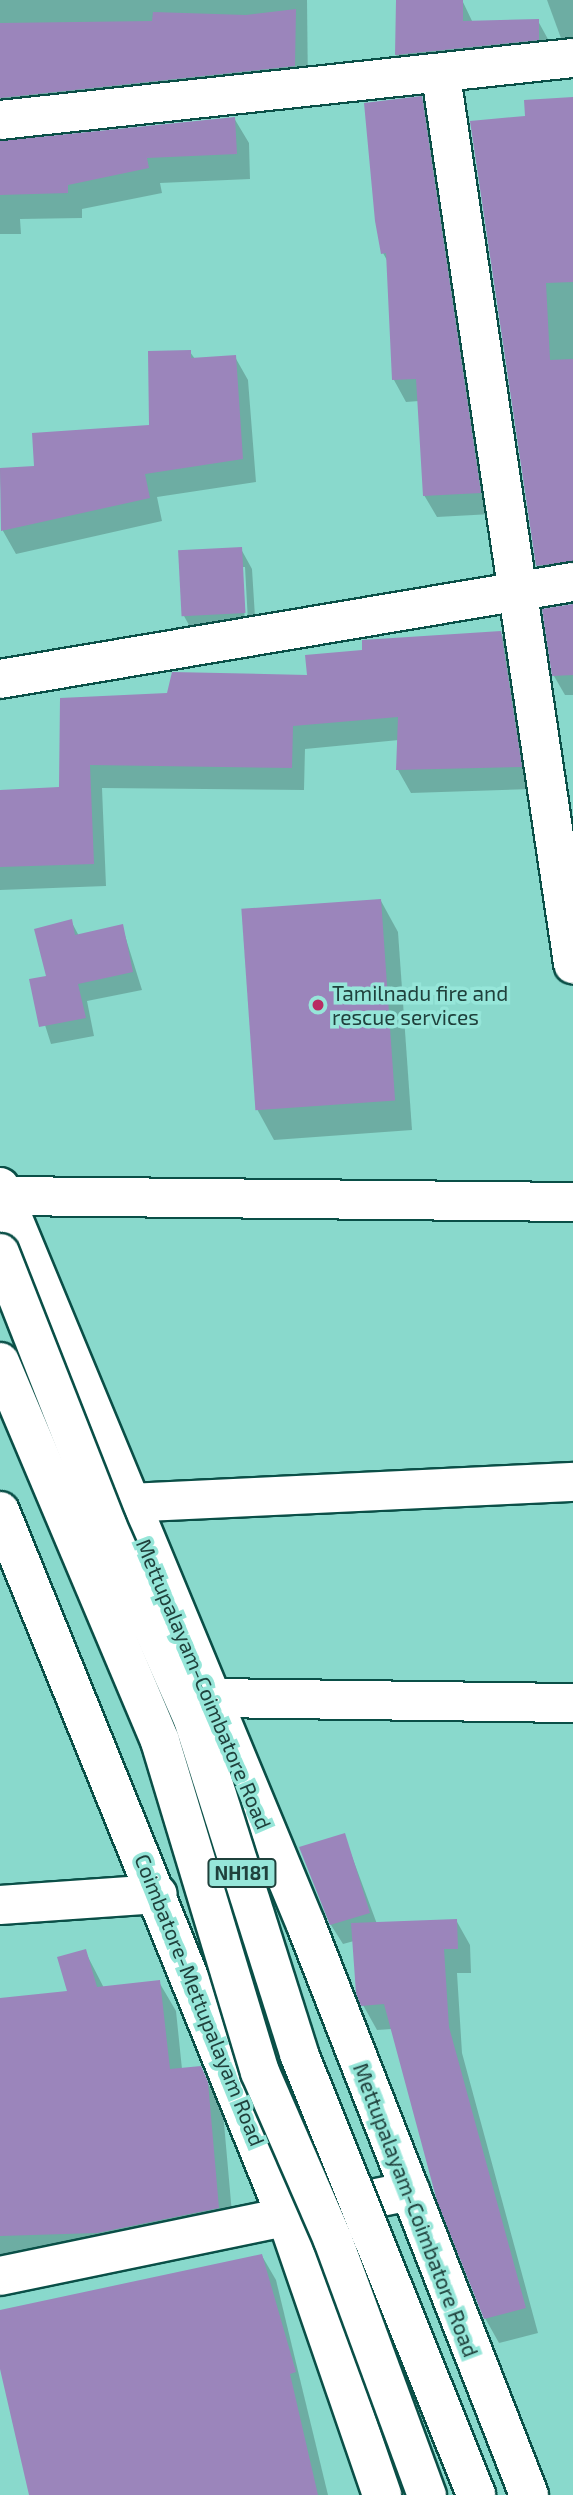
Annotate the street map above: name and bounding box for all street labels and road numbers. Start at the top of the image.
street label: Mettupalayam-Coimbatore Road [131,1535,277,1833]
street label: Coimbatore-Mettupalayam Road [130,1850,270,2150]
road number: NH181 [207,1857,277,1888]
street label: Mettupalayam-Coimbatore Road [348,2059,484,2361]

